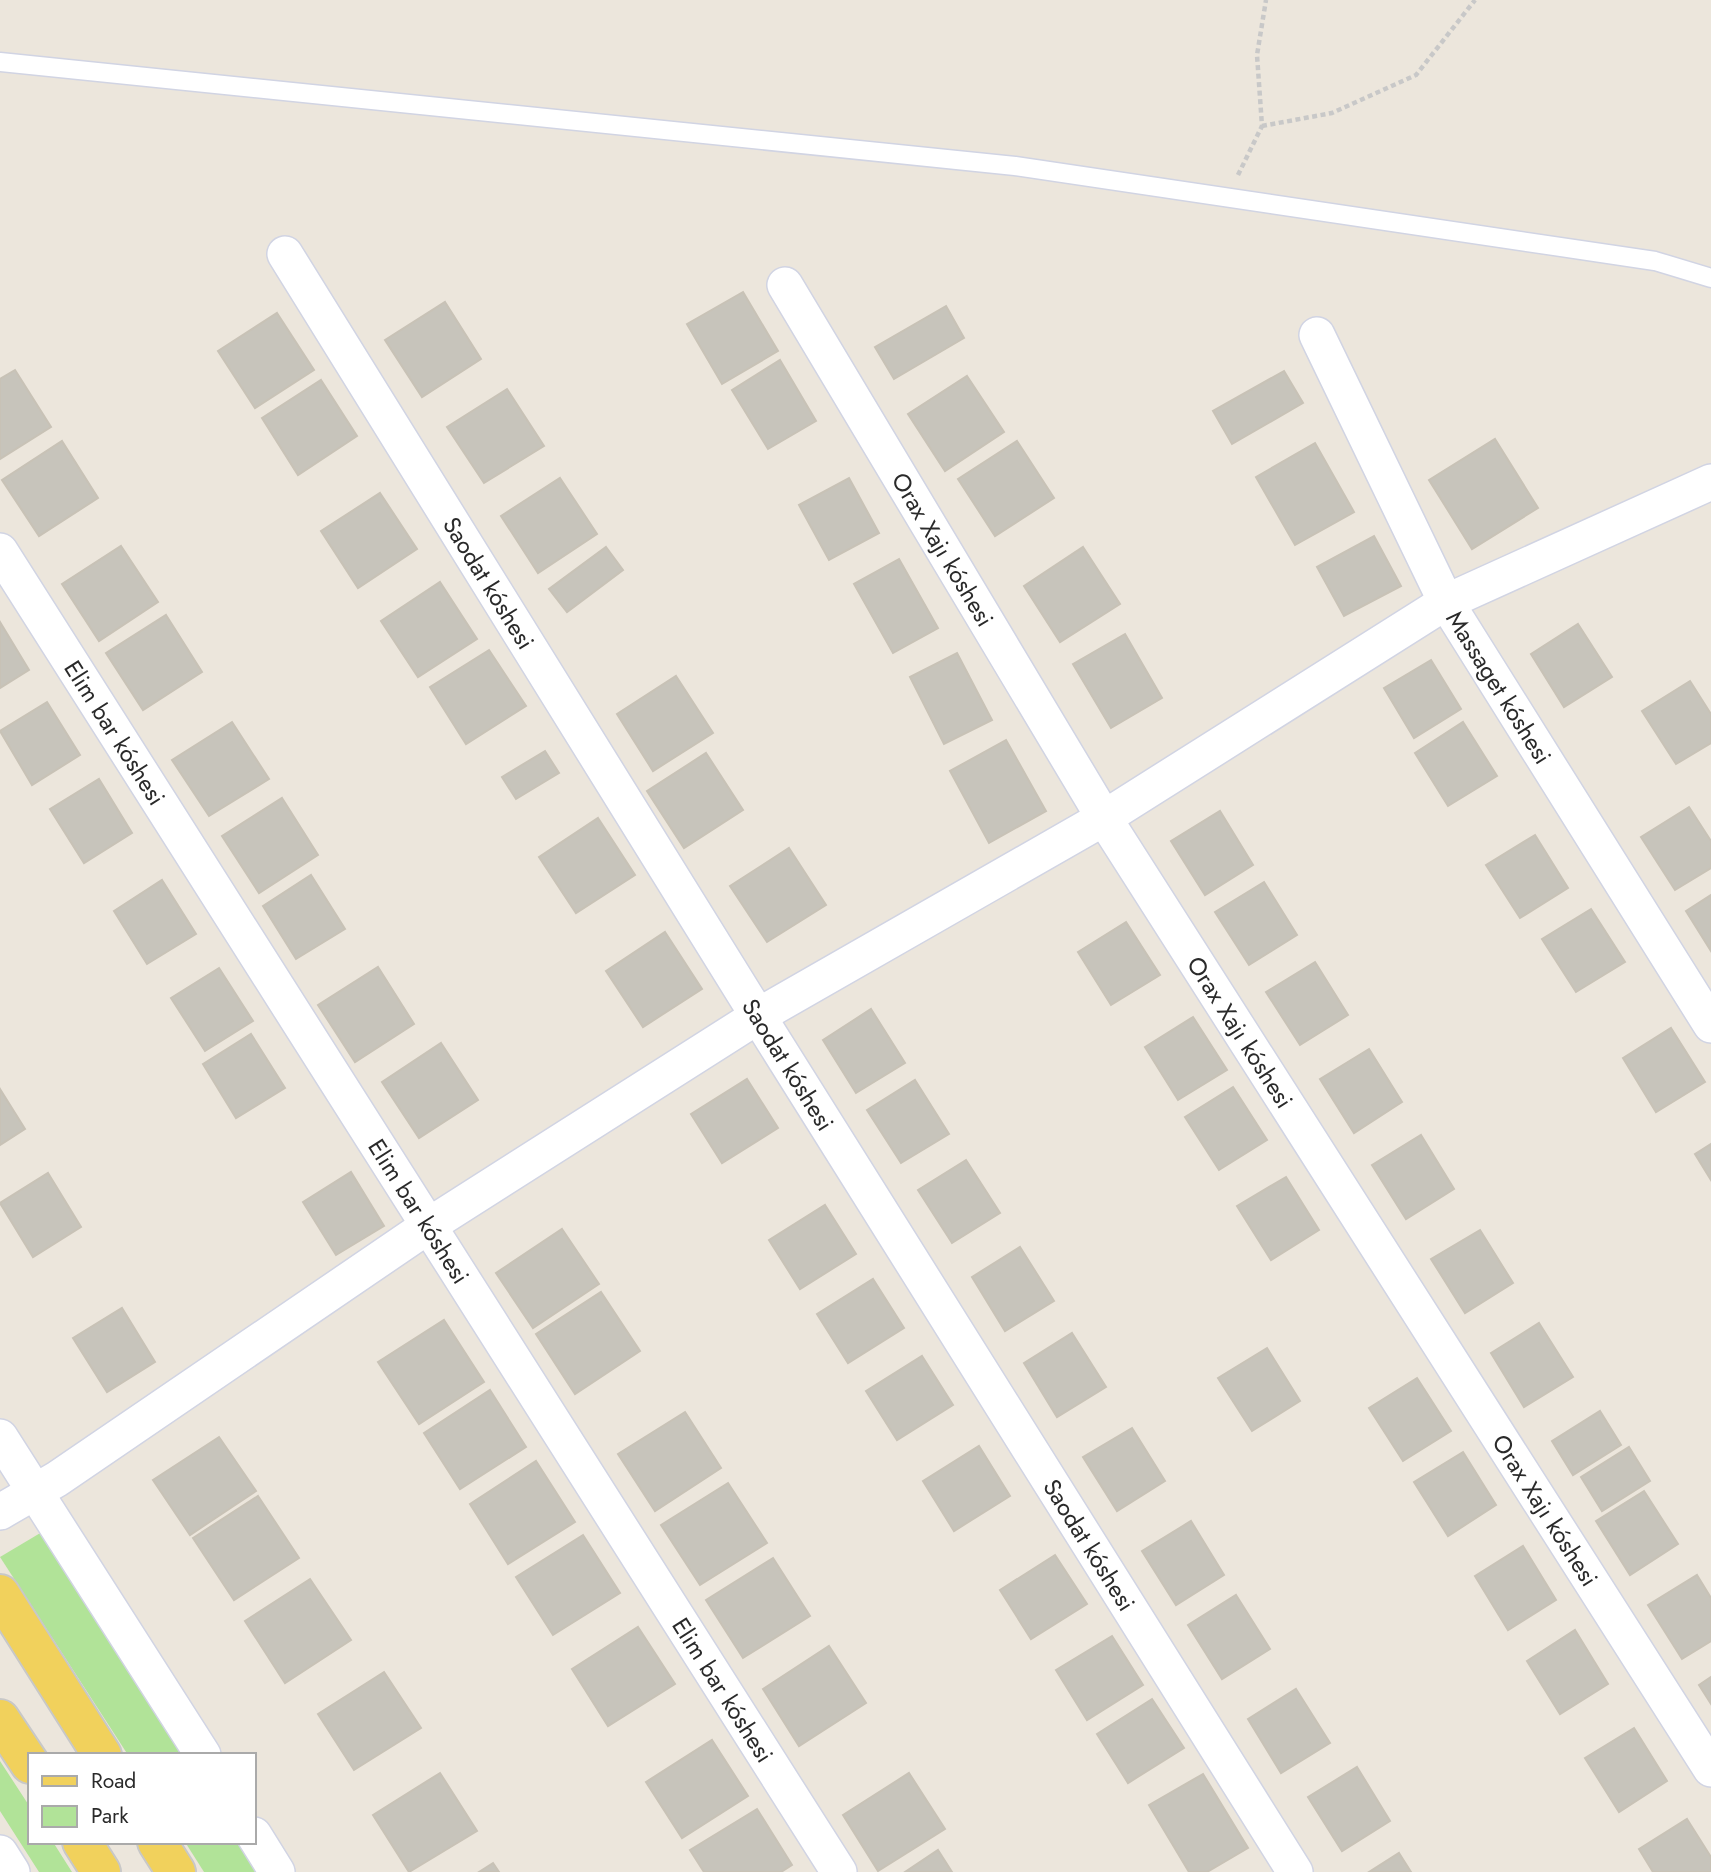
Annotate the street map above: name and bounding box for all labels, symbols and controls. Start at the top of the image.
street label: Orax Xajı kóshesi [883,466,1003,633]
street label: Saodat kóshesi [435,510,544,656]
street label: Massaget kóshesi [1438,604,1561,771]
street label: Elim bar kóshesi [56,653,174,812]
street label: Orax Xajı kóshesi [1179,949,1302,1115]
street label: Saodat kóshesi [734,992,843,1137]
street label: Elim bar kóshesi [360,1132,478,1290]
street label: Orax Xajı kóshesi [1484,1427,1607,1593]
street label: Saodat kóshesi [1035,1472,1144,1618]
street label: Elim bar kóshesi [664,1610,782,1769]
legend [28,1753,256,1844]
text: Road [91,1766,136,1796]
text: Park [91,1801,129,1831]

